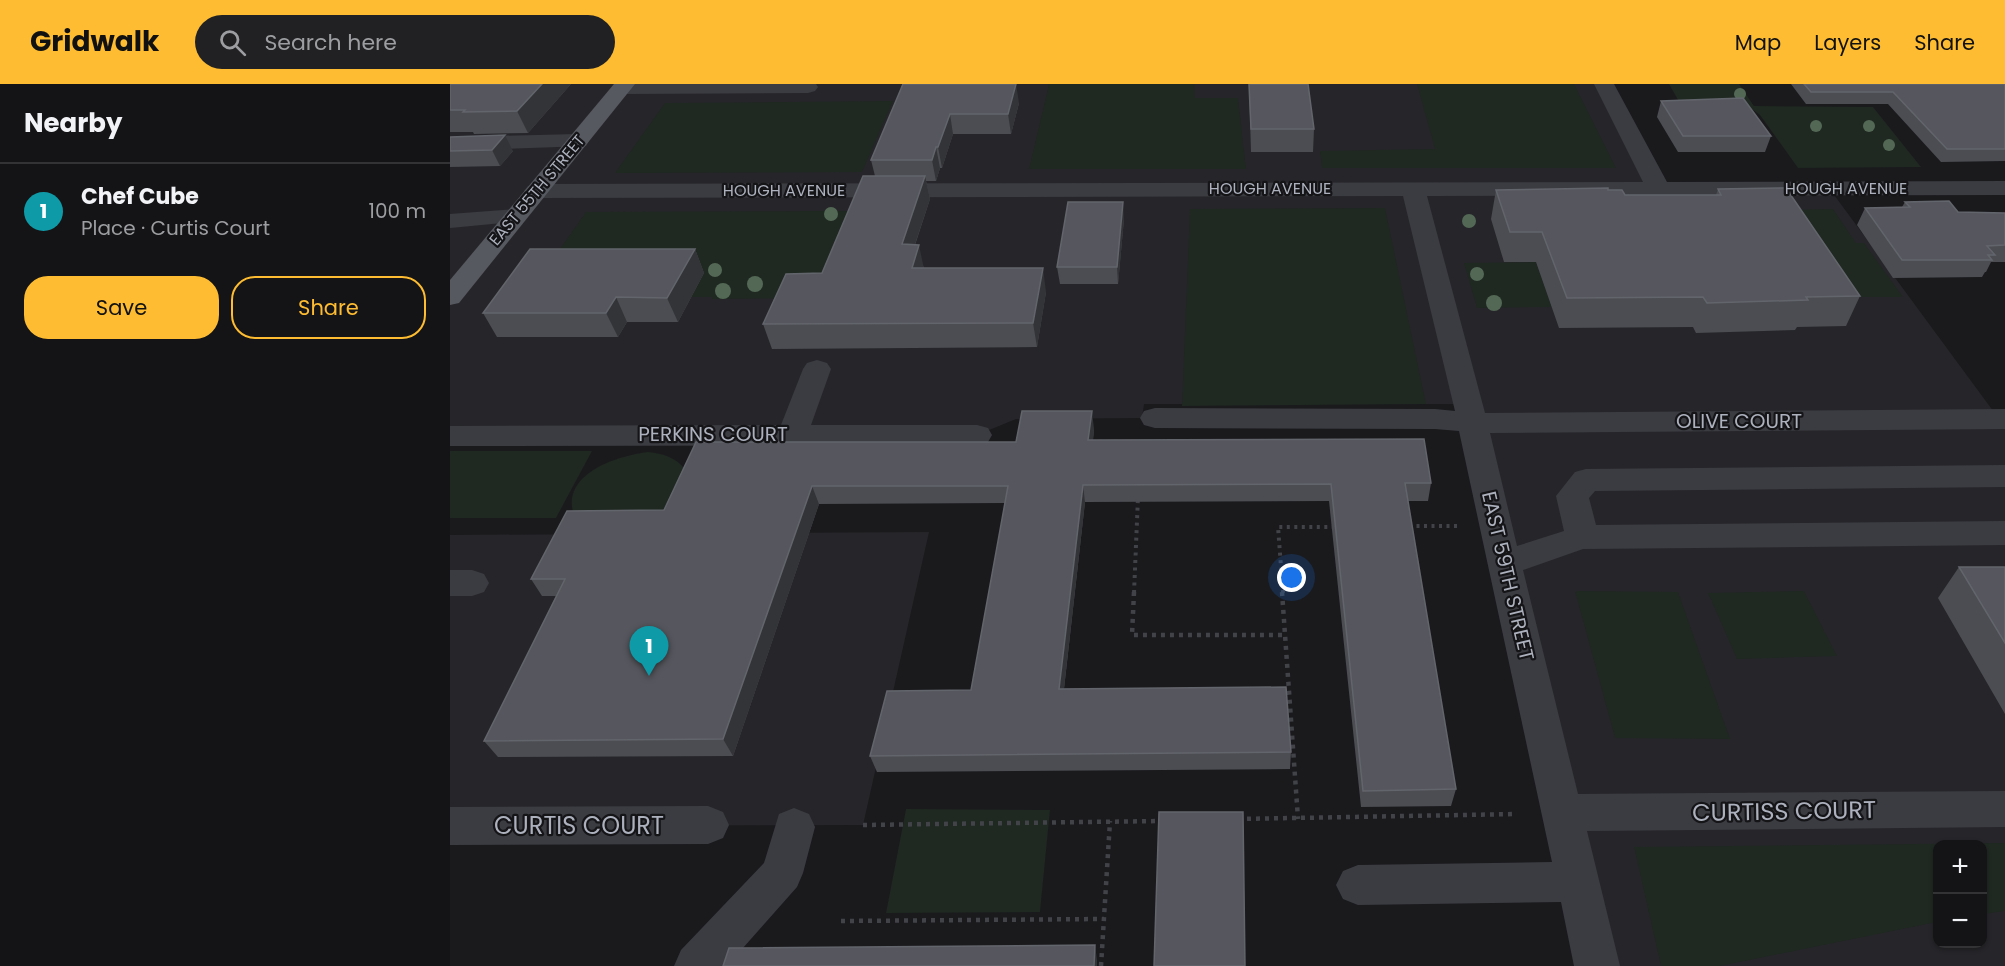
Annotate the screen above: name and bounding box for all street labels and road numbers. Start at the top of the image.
street label: EAST 55TH STREET [484,129,590,250]
street label: HOUGH AVENUE [1209,177,1331,200]
street label: HOUGH AVENUE [1785,177,1907,200]
street label: HOUGH AVENUE [723,179,845,202]
street label: OLIVE COURT [1676,407,1802,435]
street label: PERKINS COURT [638,420,788,448]
street label: EAST 59TH STREET [1475,489,1541,664]
street label: CURTISS COURT [1692,793,1876,829]
street label: CURTIS COURT [494,809,664,842]

